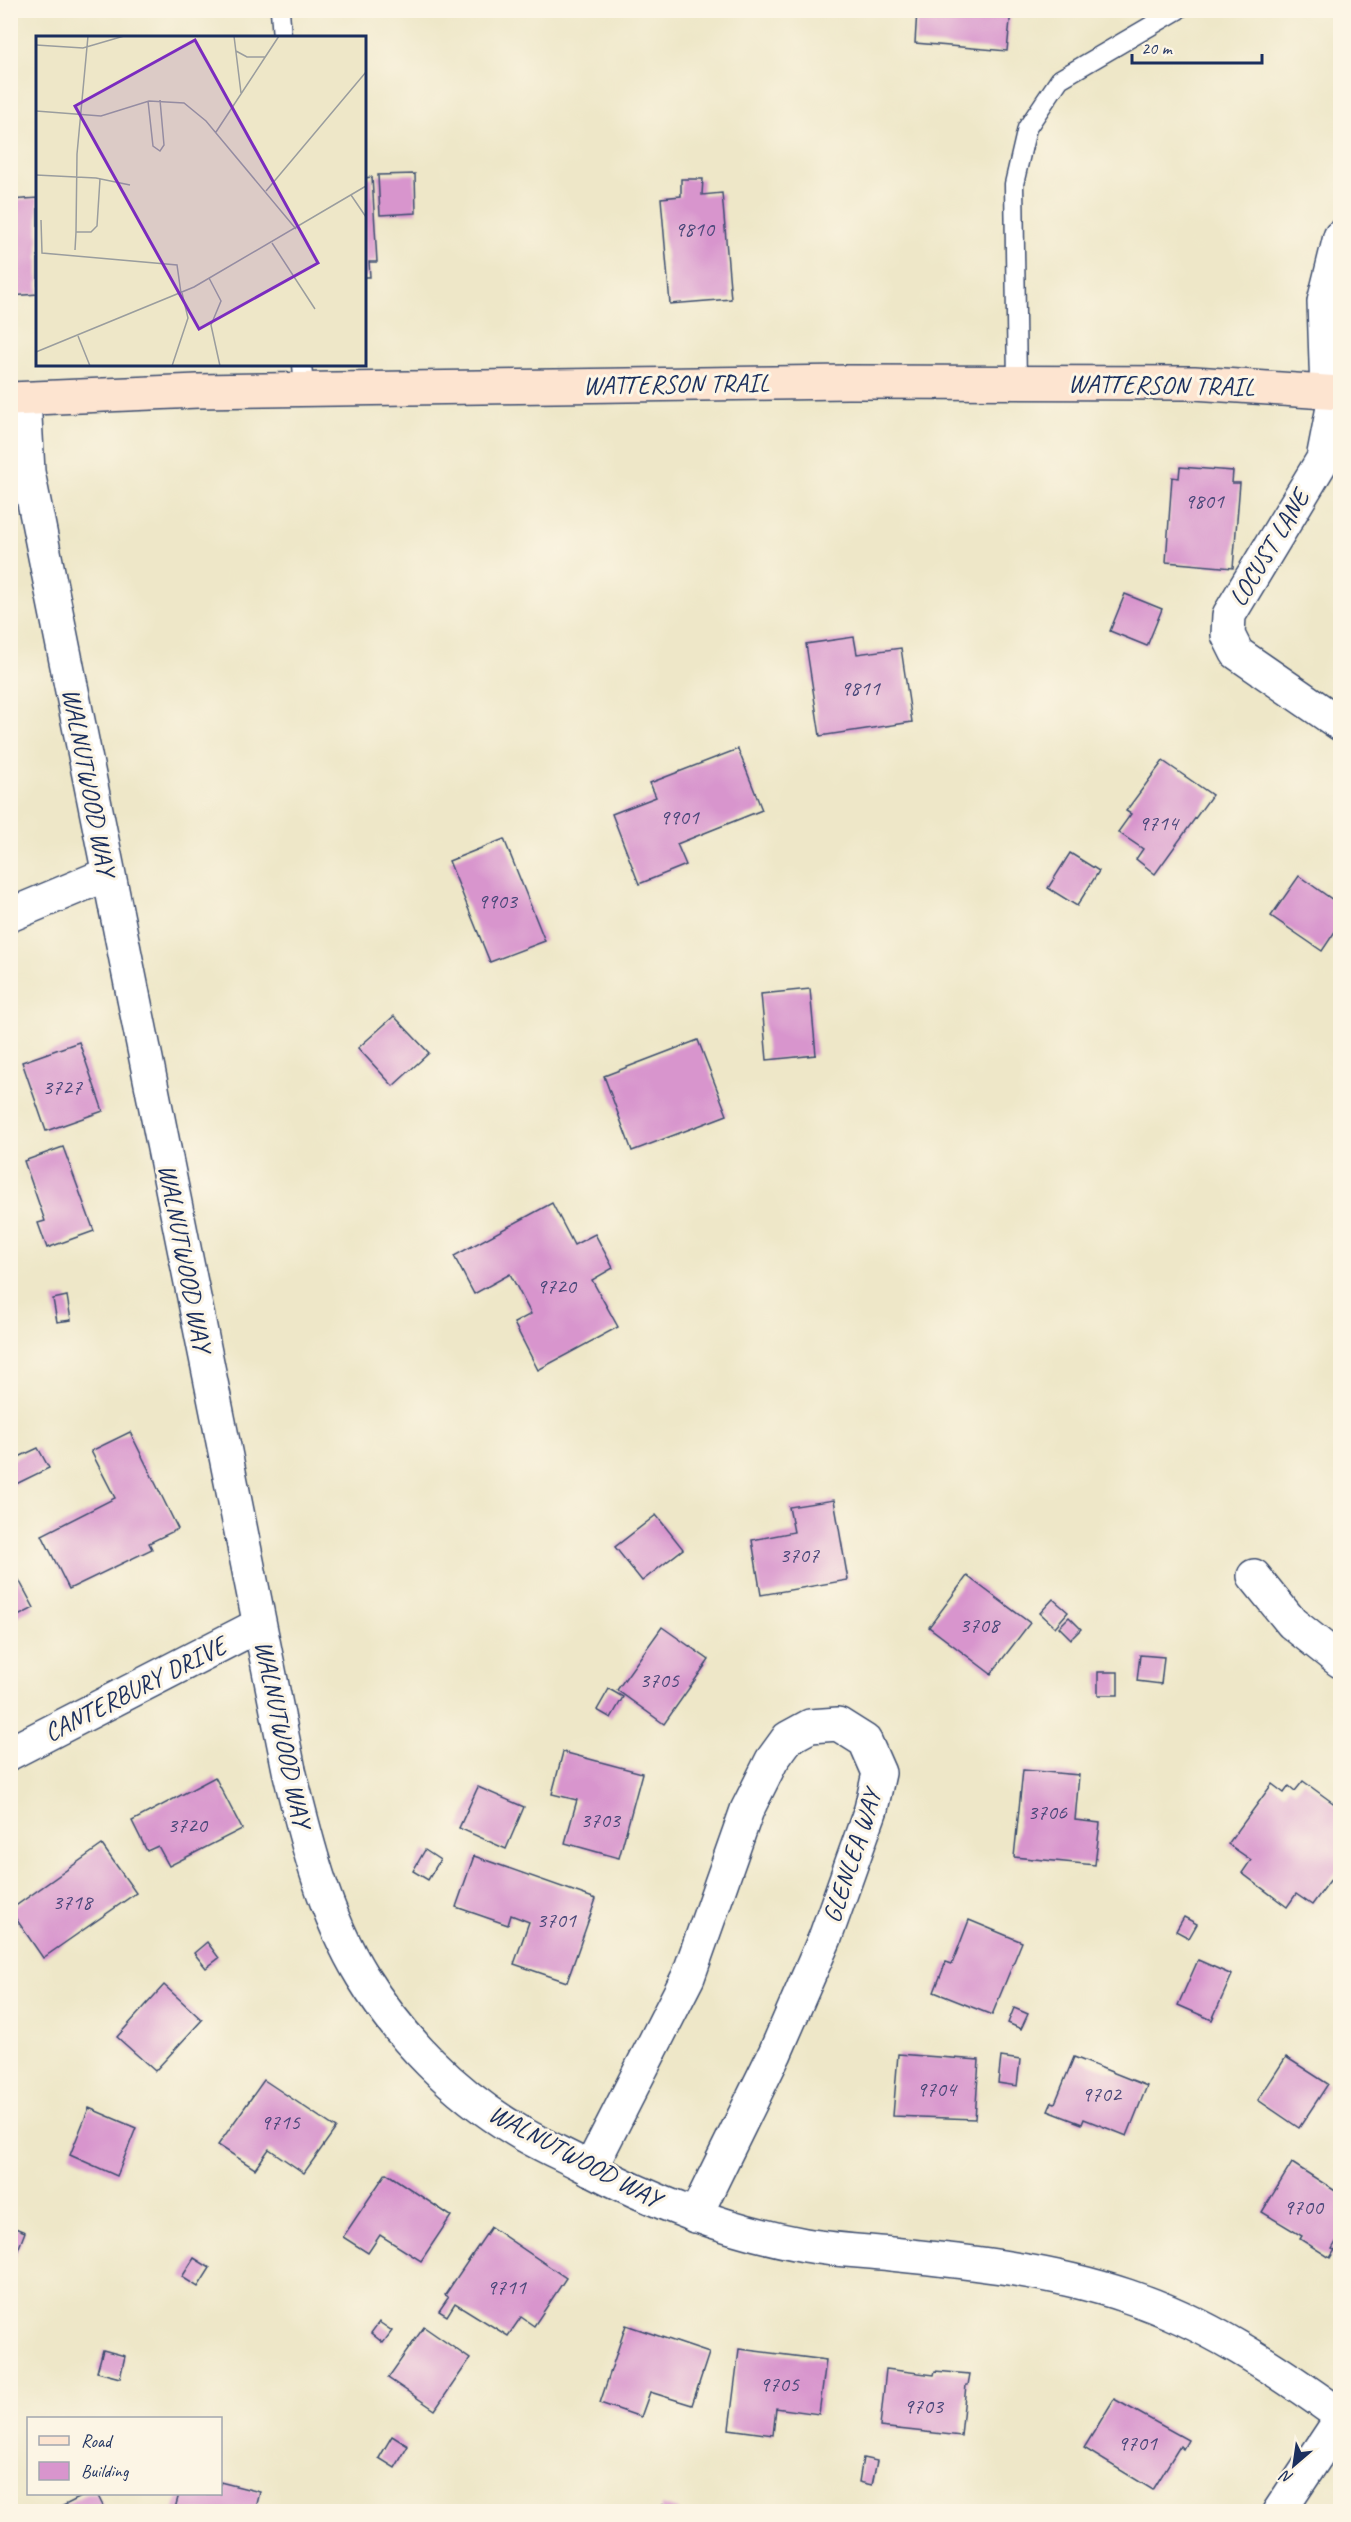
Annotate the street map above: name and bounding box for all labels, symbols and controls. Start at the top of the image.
scale bar [1132,27,1262,65]
inset map [36,36,366,366]
text: 20 m [1141,37,1174,59]
house number: 9810 [674,215,716,243]
street label: WATTERSON TRAIL [583,366,770,402]
street label: WATTERSON TRAIL [1068,367,1255,403]
street label: LOCUST LANE [1221,481,1318,612]
house number: 9801 [1184,487,1225,515]
house number: 9811 [840,674,881,702]
street label: WALNUTWOOD WAY [55,685,124,882]
house number: 9901 [659,803,700,831]
house number: 9714 [1138,809,1180,837]
house number: 9903 [477,887,519,915]
house number: 3727 [42,1073,83,1101]
street label: WALNUTWOOD WAY [151,1161,220,1358]
house number: 9720 [536,1272,578,1300]
house number: 3707 [779,1541,820,1569]
house number: 3708 [959,1611,1001,1639]
street label: CANTERBURY DRIVE [38,1627,235,1749]
street label: WALNUTWOOD WAY [247,1637,320,1834]
house number: 3705 [639,1666,680,1694]
street label: GLENLEA WAY [815,1782,890,1927]
house number: 3706 [1027,1798,1068,1826]
house number: 3703 [580,1806,622,1834]
house number: 3720 [167,1811,209,1839]
house number: 3718 [52,1888,94,1916]
house number: 3701 [536,1906,577,1934]
house number: 9704 [916,2075,958,2103]
house number: 9702 [1081,2080,1123,2108]
street label: WALNUTWOOD WAY [483,2097,670,2217]
house number: 9715 [260,2108,301,2136]
house number: 9700 [1283,2193,1325,2221]
house number: 9711 [486,2273,527,2301]
house number: 9705 [759,2370,800,2398]
house number: 9703 [903,2392,945,2420]
legend [27,2417,222,2495]
house number: 9701 [1117,2429,1158,2457]
text: Road [81,2430,114,2452]
north arrow [1264,2435,1324,2495]
text: Building [81,2460,130,2482]
text: N [1275,2465,1296,2488]

